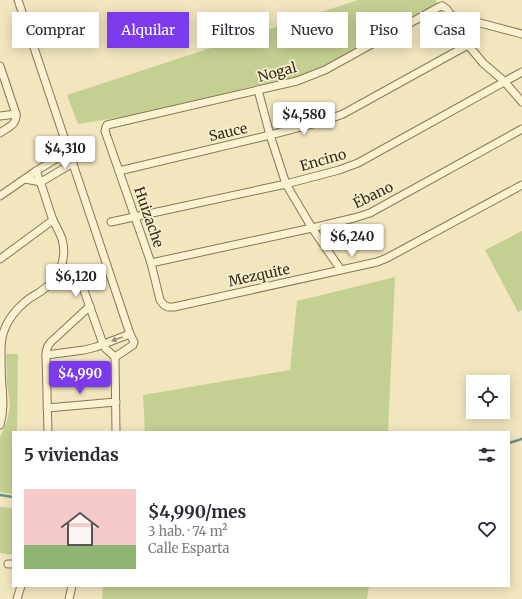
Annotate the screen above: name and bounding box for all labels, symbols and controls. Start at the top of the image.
chip: Comprar [12,12,99,48]
chip: Alquilar [107,12,189,48]
chip: Filtros [197,12,269,48]
chip: Nuevo [277,12,348,48]
chip: Piso [356,12,412,48]
chip: Casa [420,12,480,48]
street label: Nogal [256,58,299,86]
pin: $4,580 [271,102,337,136]
text: $4,580 [282,106,326,123]
street label: Sauce [207,119,249,145]
pin: $4,310 [32,136,98,170]
text: $4,310 [44,140,86,157]
street label: Encino [298,145,348,175]
street label: Ébano [350,178,396,212]
street label: Huizache [130,184,168,250]
pin: $6,240 [319,224,385,258]
text: $6,240 [330,228,374,245]
street label: Mezquite [227,260,291,290]
pin: $6,120 [43,264,109,298]
text: $6,120 [55,268,97,285]
one-way arrow [110,336,122,342]
pin: $4,990 [47,361,113,395]
text: $4,990 [58,365,102,382]
map controls [466,375,510,419]
button: locate [466,375,510,419]
text: 5 viviendas [24,444,119,466]
icon: filters [476,444,498,466]
text: $4,990/mes [148,501,246,523]
icon: home [56,505,104,553]
icon: heart [476,518,498,540]
text: 3 hab. · 74 m² [148,523,228,540]
text: Calle Esparta [148,540,229,557]

